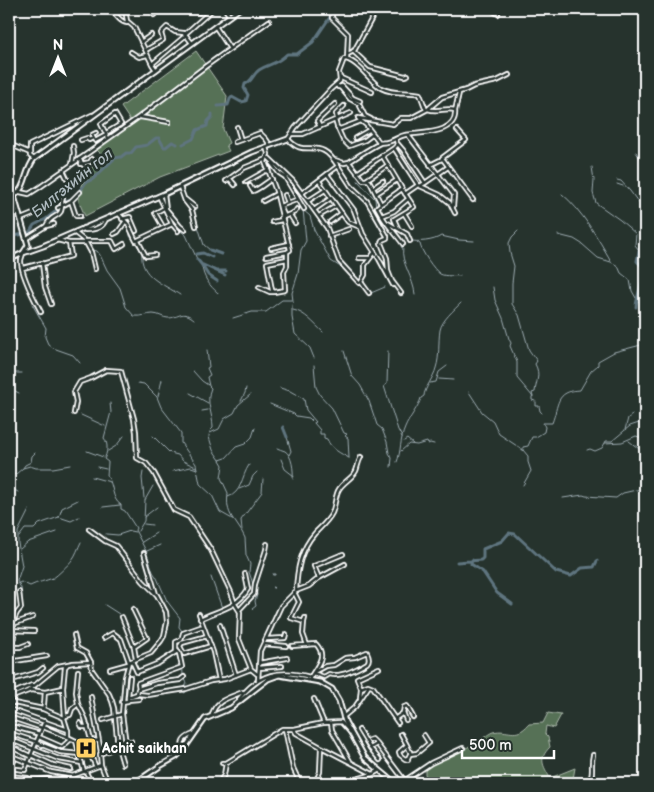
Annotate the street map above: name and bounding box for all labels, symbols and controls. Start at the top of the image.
north arrow [32,32,82,82]
text: N [53,37,63,54]
water label: Билгэхийн гол [28,144,117,222]
scale bar [462,727,554,759]
hospital icon: Achit saikhan [74,736,98,760]
text: 500 m [469,736,512,755]
place label: Achit saikhan [101,740,187,757]

